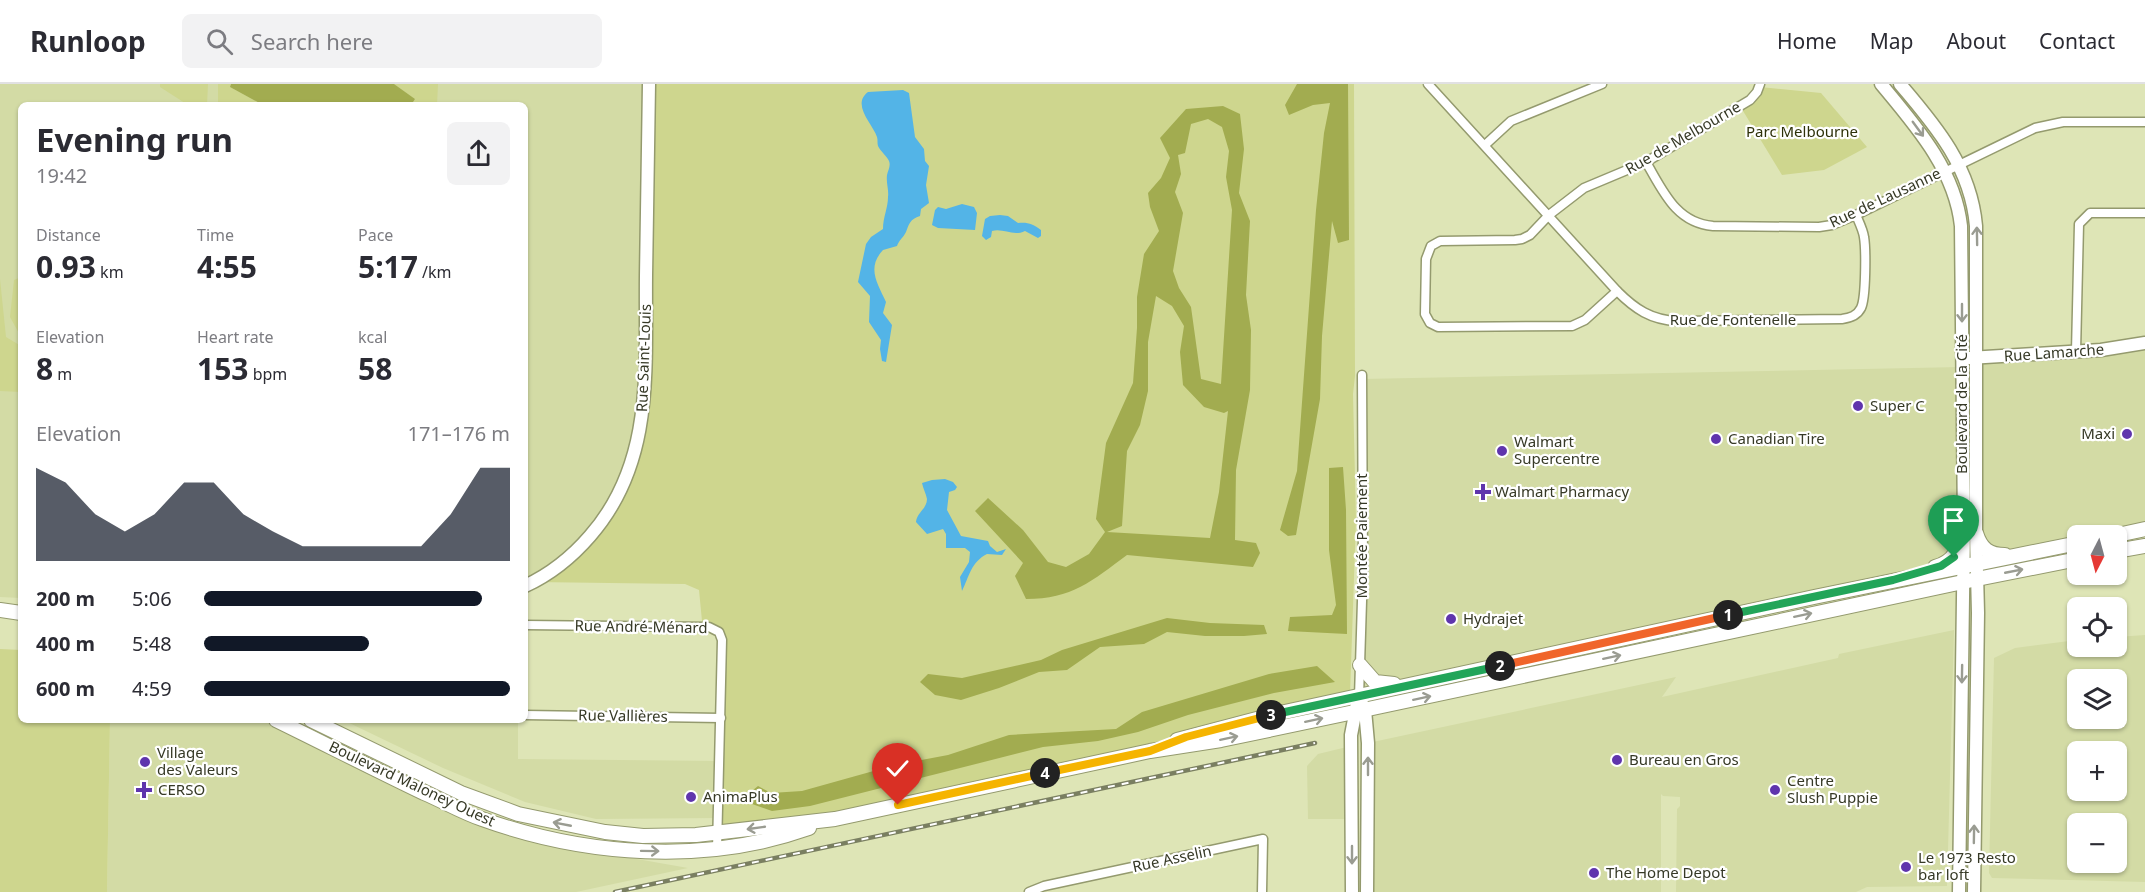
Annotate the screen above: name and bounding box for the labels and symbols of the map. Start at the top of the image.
street label: Rue de Melbourne [1621,96,1744,178]
park label: Parc Melbourne [1746,121,1858,141]
one-way arrow [1912,121,1924,137]
street label: Rue de Lausanne [1826,163,1944,232]
one-way arrow [1971,227,1982,247]
one-way arrow [1956,303,1968,323]
street label: Rue Saint-Louis [631,304,655,412]
street label: Rue de Fontenelle [1670,309,1796,329]
street label: Boulevard de la Cité [1951,334,1971,474]
street label: Rue Lamarche [2003,339,2105,365]
place label: Super C [1870,395,1925,415]
marker: Super C [1851,399,1865,413]
place label: Maxi [2081,423,2115,443]
marker: Maxi [2120,427,2134,441]
place label: Canadian Tire [1728,428,1825,448]
place label: Walmart Supercentre [1514,431,1600,468]
marker: Canadian Tire [1709,432,1723,446]
marker: Walmart Supercentre [1495,444,1509,458]
street label: Montée Paiement [1351,473,1371,599]
place label: Walmart Pharmacy [1495,481,1629,501]
marker: Walmart Pharmacy [1476,485,1490,499]
pin [1928,495,1979,557]
north arrow [2067,525,2127,585]
one-way arrow [2004,565,2024,576]
pin: 1 [1713,600,1743,630]
place label: Hydrajet [1463,608,1524,628]
one-way arrow [1793,609,1812,621]
marker: Hydrajet [1444,612,1458,626]
street label: Rue André-Ménard [574,615,708,637]
one-way arrow [1603,650,1622,662]
pin: 2 [1485,651,1515,681]
one-way arrow [1956,663,1967,683]
one-way arrow [1412,691,1431,703]
pin: 3 [1256,700,1286,730]
street label: Rue Vallières [578,704,668,726]
one-way arrow [1304,714,1323,726]
one-way arrow [1218,732,1238,743]
street label: Boulevard Maloney Ouest [326,736,499,831]
place label: Village des Valeurs [157,742,238,779]
pin [872,743,923,805]
place label: Bureau en Gros [1629,749,1739,769]
marker: Bureau en Gros [1610,753,1624,767]
marker: Village des Valeurs [138,755,152,769]
one-way arrow [1362,757,1374,777]
pin: 4 [1030,758,1060,788]
place label: Centre Slush Puppie [1787,770,1878,807]
place label: CERSO [158,779,205,799]
marker: CERSO [135,781,153,799]
marker: Centre Slush Puppie [1768,783,1782,797]
place label: AnimaPlus [703,786,778,806]
marker: AnimaPlus [684,790,698,804]
one-way arrow [553,818,573,829]
one-way arrow [747,823,766,834]
one-way arrow [1968,824,1980,844]
street label: Rue Asselin [1130,840,1213,876]
one-way arrow [640,845,660,857]
one-way arrow [1346,845,1358,865]
place label: Le 1973 Resto bar loft [1918,847,2016,884]
marker: Le 1973 Resto bar loft [1899,860,1913,874]
place label: The Home Depot [1606,862,1726,882]
marker: The Home Depot [1587,866,1601,880]

